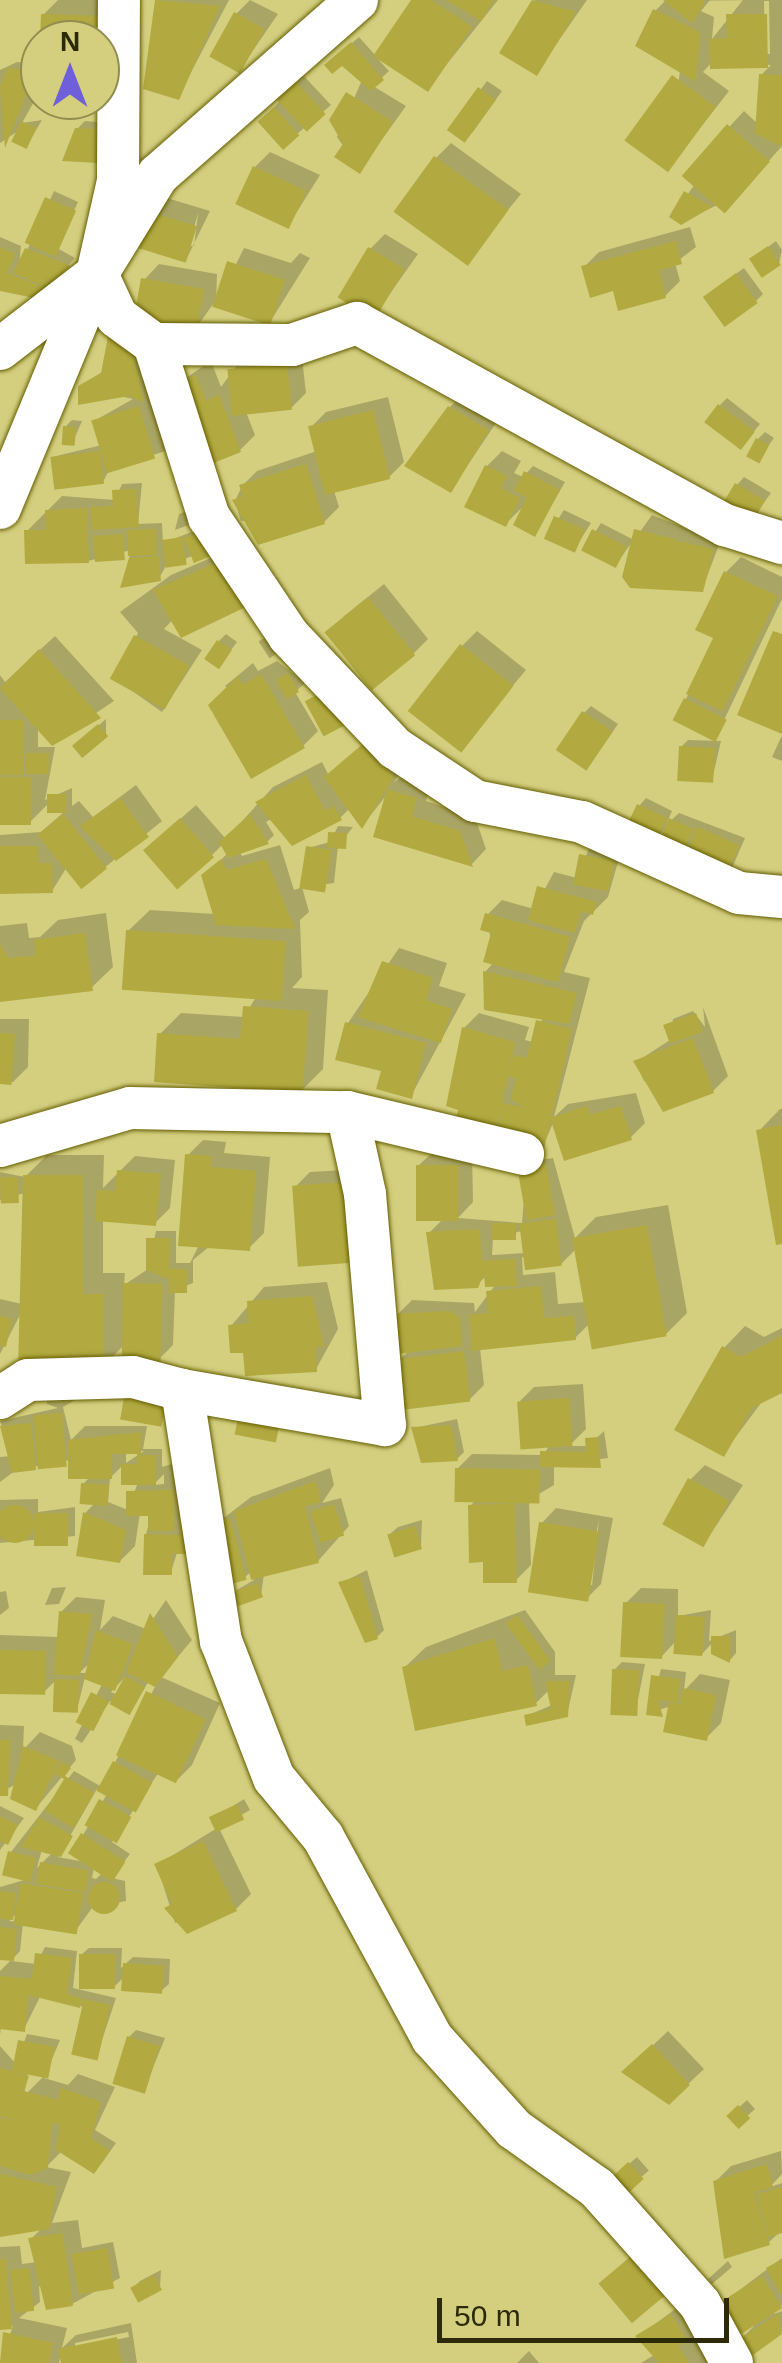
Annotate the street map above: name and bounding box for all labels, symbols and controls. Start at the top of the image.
north arrow [20,20,120,120]
text: N [60,26,80,57]
scale bar [442,2278,734,2340]
text: 50 m [454,2299,521,2332]

